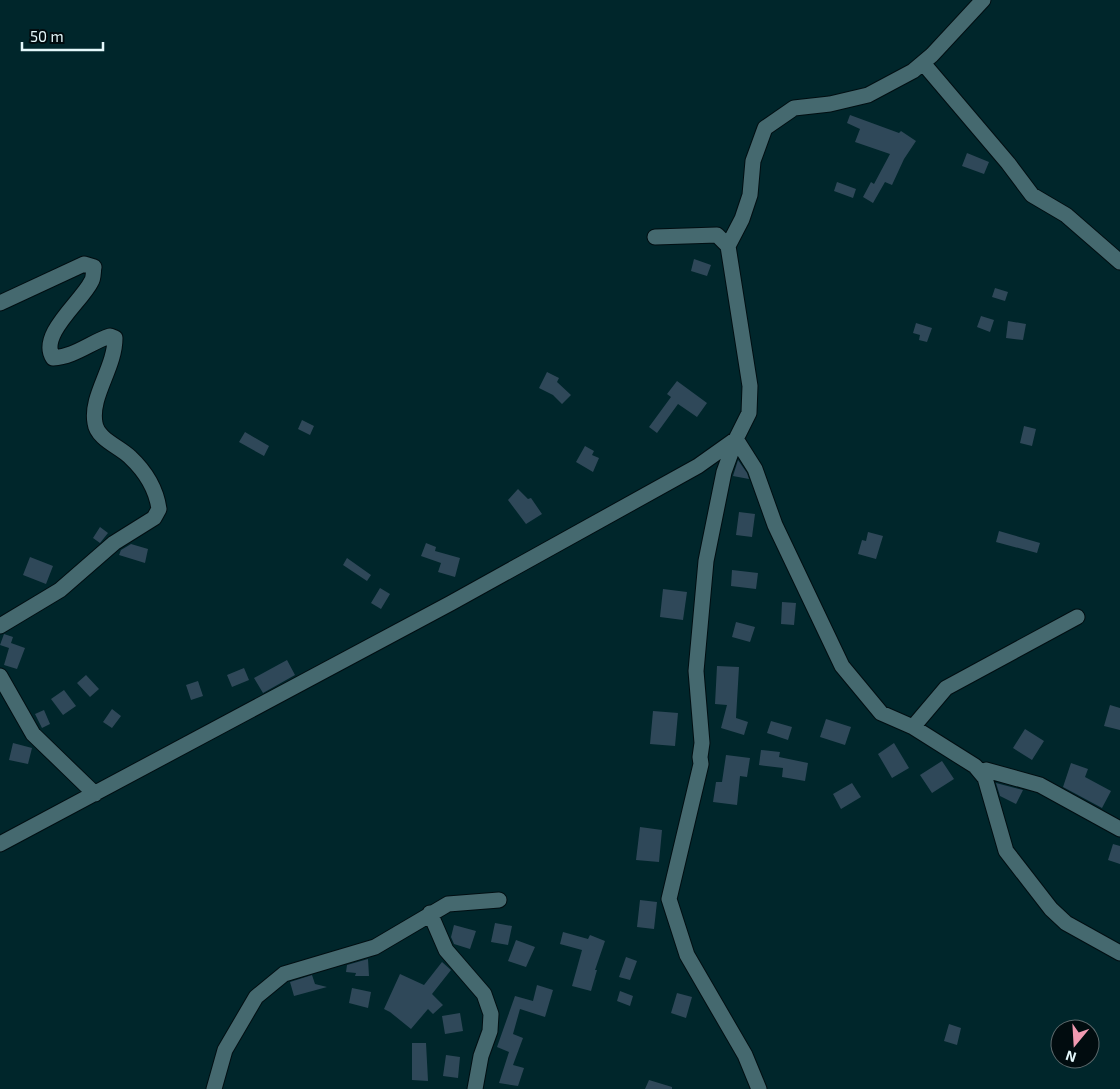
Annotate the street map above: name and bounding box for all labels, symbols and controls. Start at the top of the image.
scale bar [22,20,104,52]
text: 50 m [30,27,64,45]
north arrow [1050,1019,1100,1069]
text: N [1063,1047,1078,1066]

